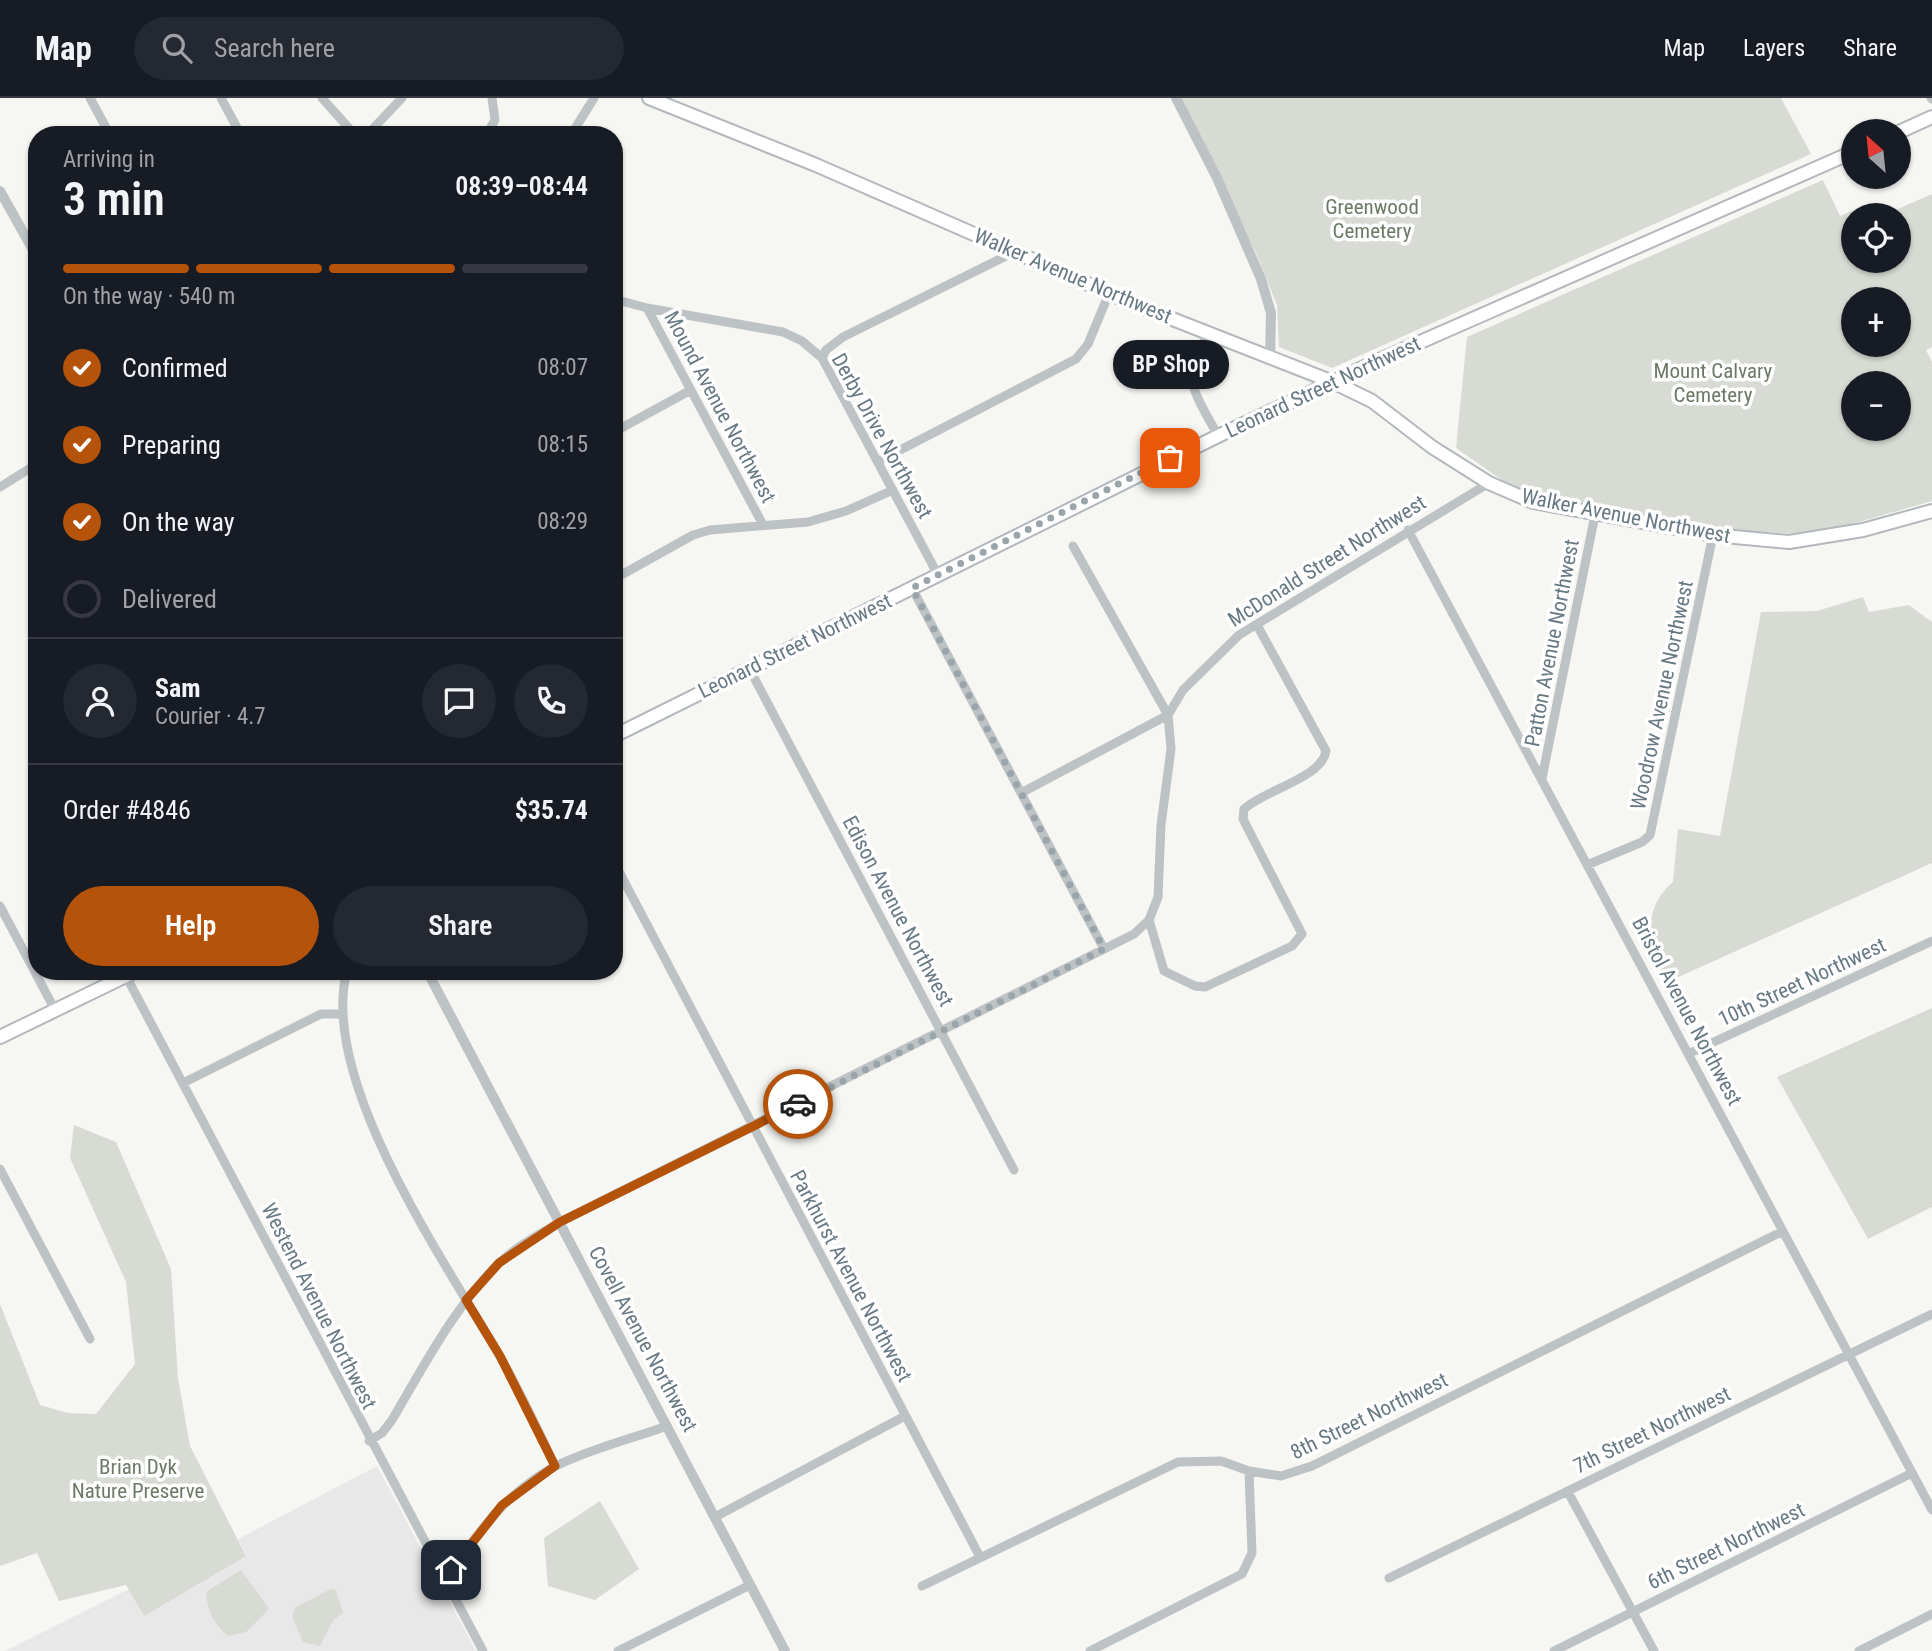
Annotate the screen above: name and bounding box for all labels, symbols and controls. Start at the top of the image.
search box [134,17,624,80]
text: Map [35,29,92,68]
icon: search [158,29,196,67]
text: Search here [214,33,335,63]
text: Map [1664,34,1705,62]
text: Layers [1743,34,1805,62]
text: Share [1843,34,1897,62]
north arrow [1841,119,1911,189]
map controls [1841,119,1911,441]
text: Arriving in [63,146,155,173]
text: 08:39–08:44 [455,171,588,201]
text: 3 min [63,172,165,226]
park label: Greenwood Cemetery [1325,195,1419,243]
button: locate [1841,203,1911,273]
street label: Walker Avenue Northwest [971,223,1175,329]
text: On the way · 540 m [63,283,235,310]
button: + [1841,287,1911,357]
street label: Mound Avenue Northwest [659,307,781,507]
street label: Leonard Street Northwest [1222,331,1424,443]
callout: BP Shop [1112,339,1228,388]
icon: check [63,349,101,387]
street label: Derby Drive Northwest [827,349,937,523]
text: BP Shop [1132,351,1210,378]
text: Confirmed [122,353,228,383]
text: 08:07 [537,354,588,381]
park label: Mount Calvary Cemetery [1654,359,1773,407]
button: − [1841,371,1911,441]
icon: check [63,426,101,464]
pin [1140,428,1200,488]
text: Preparing [122,430,221,460]
text: 08:15 [537,431,588,458]
icon: bag [1151,439,1189,477]
street label: Walker Avenue Northwest [1520,484,1732,548]
street label: McDonald Street Northwest [1224,490,1430,632]
icon: check [63,503,101,541]
text: On the way [122,507,235,537]
text: 08:29 [537,508,588,535]
street label: Patton Avenue Northwest [1520,537,1584,749]
street label: Woodrow Avenue Northwest [1626,578,1698,812]
text: Delivered [122,584,217,614]
street label: Leonard Street Northwest [694,589,896,703]
button: person [63,664,137,738]
button: chat [422,664,496,738]
button: phone [514,664,588,738]
text: Sam [155,673,201,703]
text: Courier · 4.7 [155,703,266,730]
text: Order #4846 [63,795,191,825]
text: $35.74 [515,795,588,825]
street label: Edison Avenue Northwest [838,812,958,1010]
button: Help [63,886,319,966]
button: Share [333,886,588,966]
street label: Bristol Avenue Northwest [1627,913,1747,1109]
street label: 10th Street Northwest [1714,933,1890,1031]
courier [763,1069,833,1139]
icon: car [779,1085,817,1123]
street label: Parkhurst Avenue Northwest [785,1166,917,1386]
street label: Westend Avenue Northwest [257,1199,381,1413]
street label: Covell Avenue Northwest [584,1242,702,1436]
street label: 8th Street Northwest [1287,1368,1451,1464]
street label: 7th Street Northwest [1570,1382,1734,1478]
park label: Brian Dyk Nature Preserve [72,1455,204,1503]
street label: 6th Street Northwest [1644,1498,1808,1594]
pin [421,1540,481,1600]
icon: home [432,1551,470,1589]

